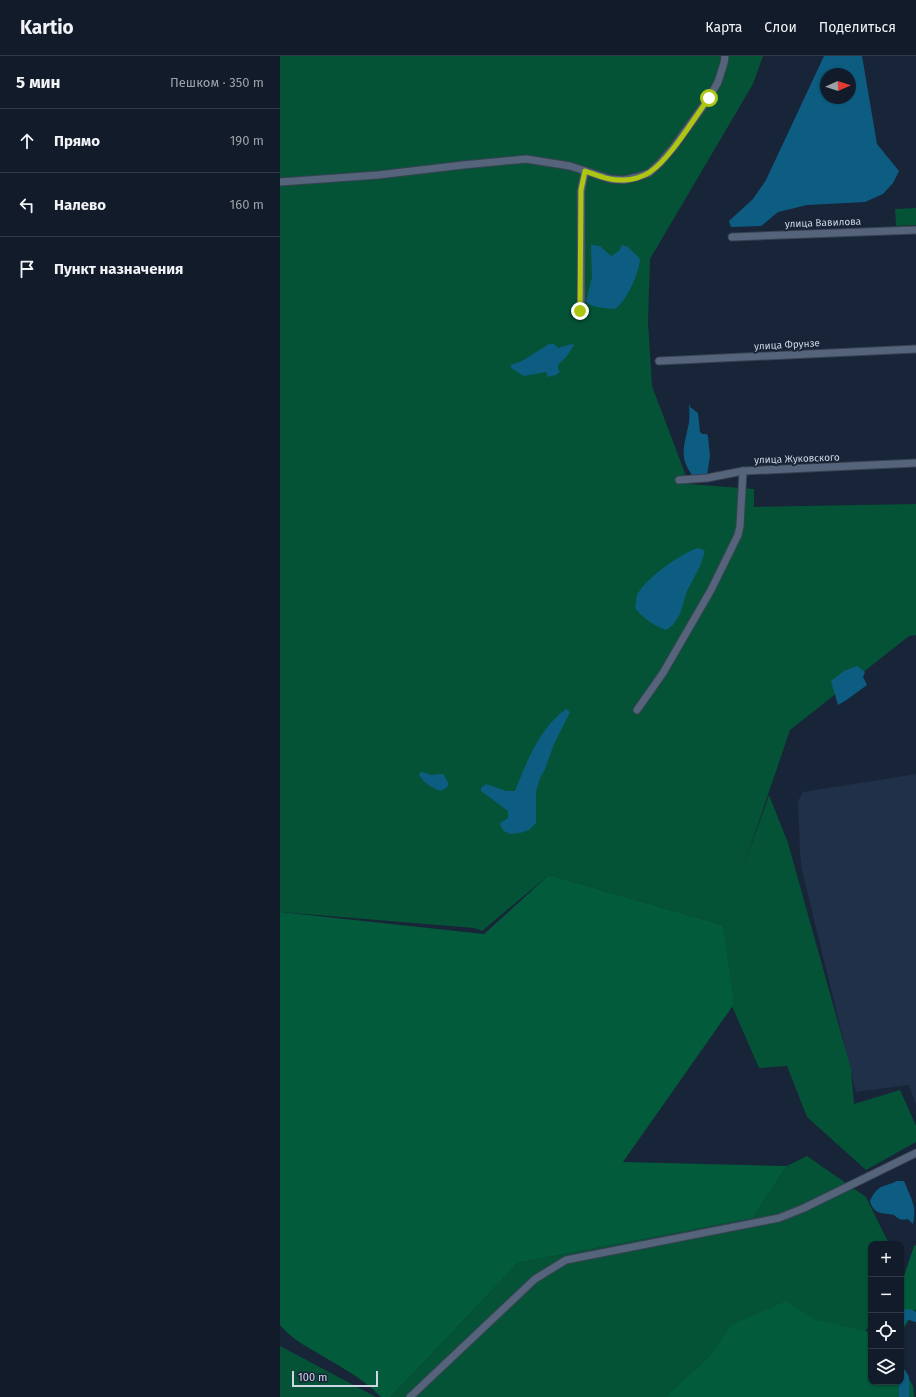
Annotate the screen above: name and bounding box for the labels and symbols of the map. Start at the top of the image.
north arrow [820,68,856,104]
route start [700,89,718,107]
street label: улица Вавилова [785,216,861,230]
route end [571,302,589,320]
street label: улица Фрунзе [754,337,820,353]
street label: улица Жуковского [754,452,840,466]
scale bar [292,1369,378,1388]

